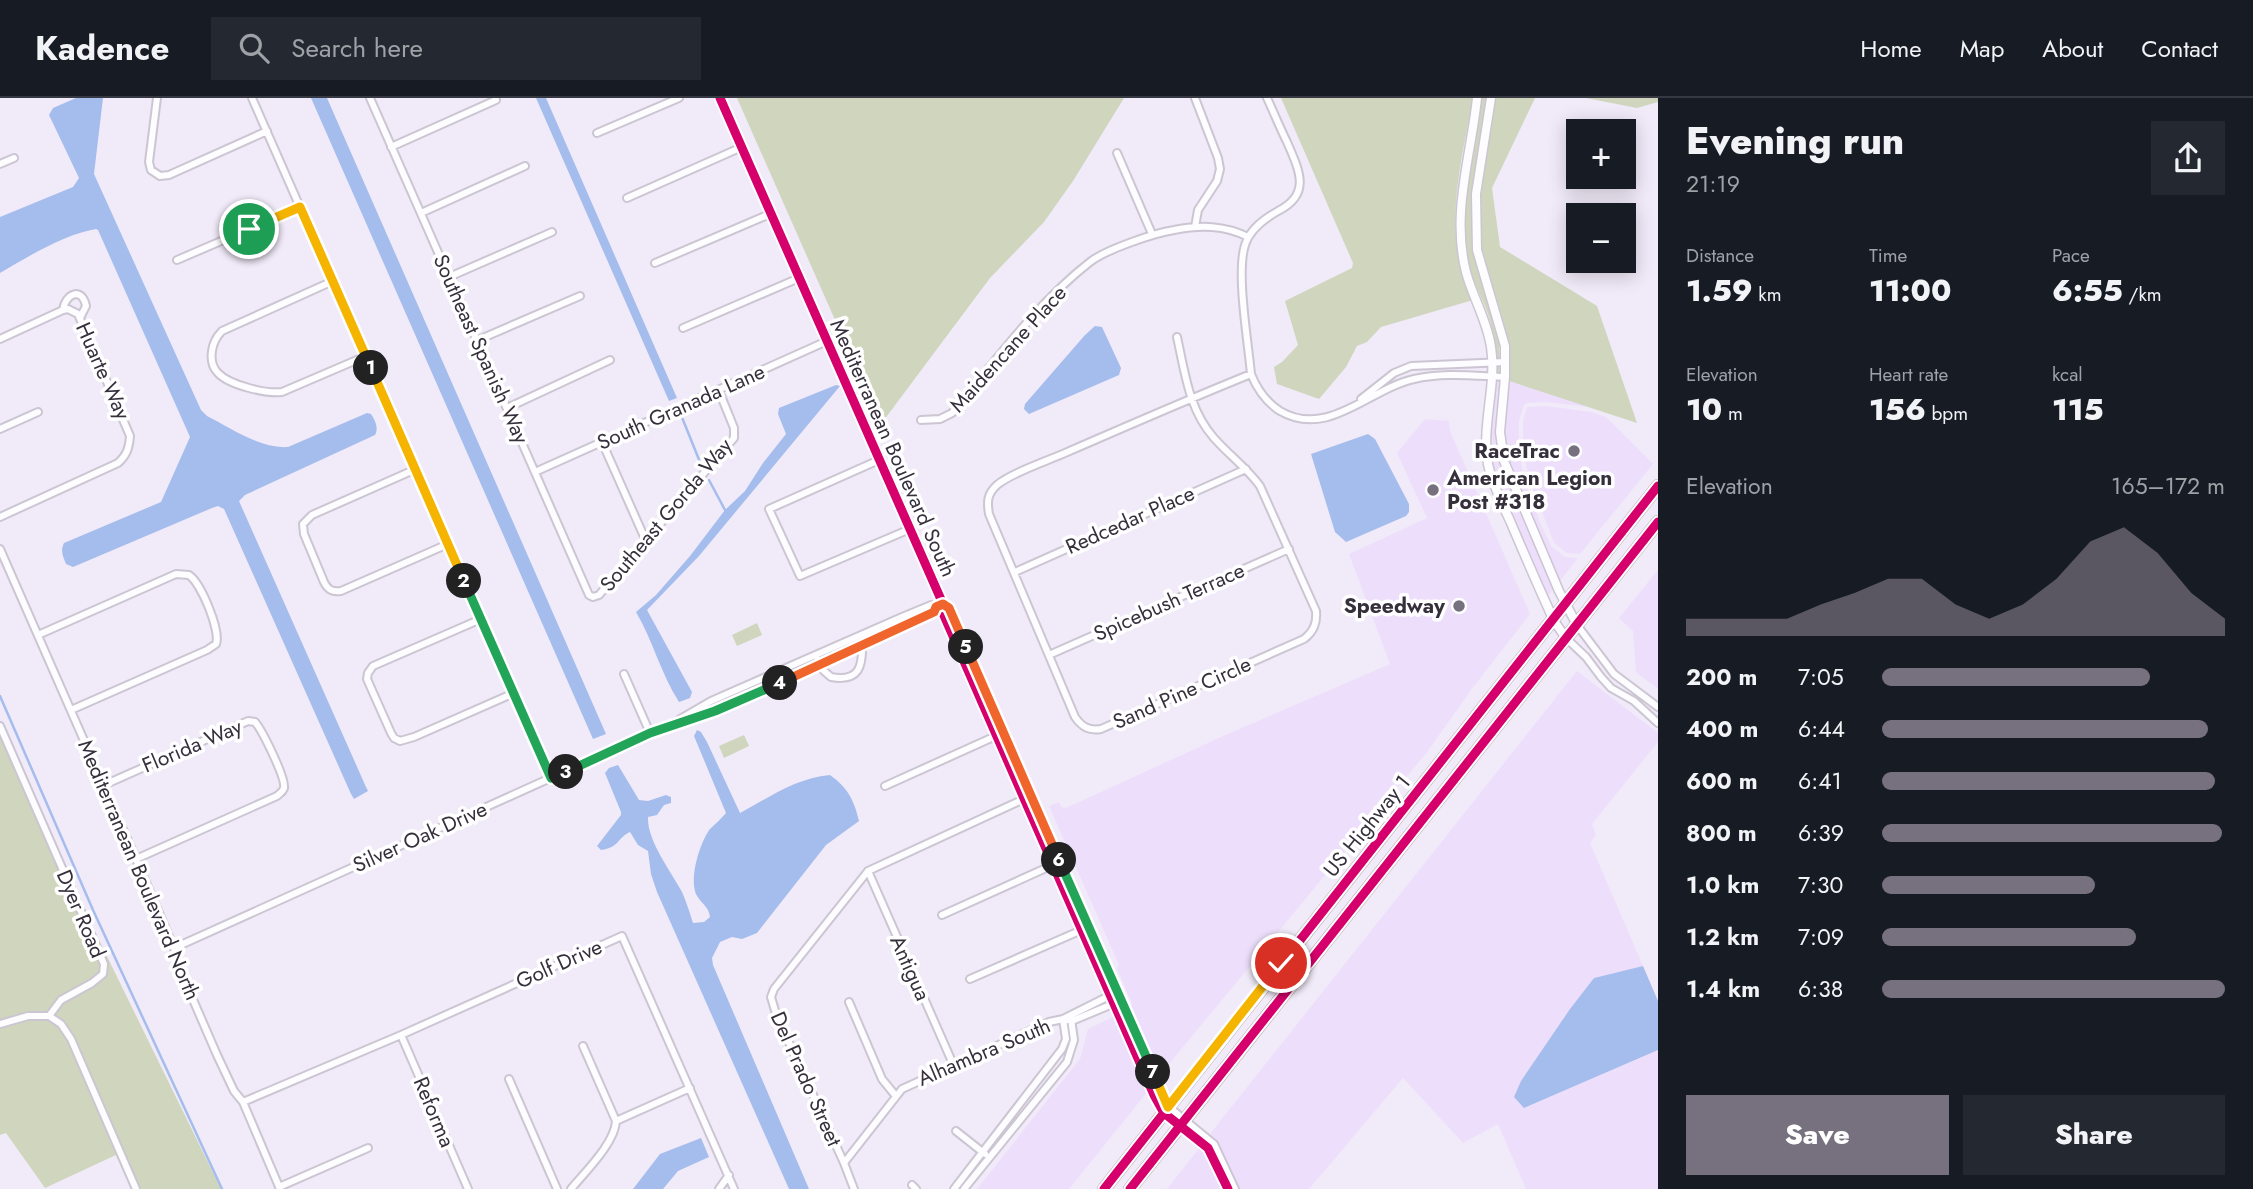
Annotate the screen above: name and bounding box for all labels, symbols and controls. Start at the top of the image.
search box [211,17,701,80]
text: Kadence [35,25,169,72]
icon: search [235,29,273,67]
text: Search here [291,29,423,67]
text: Home [1860,31,1922,66]
text: Map [1960,31,2004,66]
text: About [2042,31,2103,66]
text: Contact [2141,31,2218,66]
text: Evening run [1686,113,1904,168]
map controls [1566,119,1636,273]
button: + [1566,119,1636,189]
button: share [2151,121,2225,195]
text: 21:19 [1686,167,1740,201]
pin [219,199,279,259]
button: − [1566,203,1636,273]
icon: arrive [230,210,268,248]
text: Distance [1686,242,1754,269]
text: Time [1869,242,1907,269]
text: Pace [2052,242,2090,269]
street label: Southeast Spanish Way [426,249,537,449]
text: 1.59 [1686,269,1753,312]
text: 11:00 [1869,269,1951,312]
text: 6:55 [2052,269,2123,312]
street label: Maidencane Place [943,279,1073,419]
text: km [1753,281,1782,308]
text: /km [2123,281,2162,308]
street label: Mediterranean Boulevard South [822,314,964,582]
street label: Huarte Way [68,318,138,425]
pin: 1 [354,350,388,386]
text: 1 [366,354,375,381]
street label: South Granada Lane [592,356,770,457]
text: Elevation [1686,361,1758,388]
text: Heart rate [1869,361,1948,388]
text: kcal [2052,361,2083,388]
text: 10 [1686,388,1722,431]
text: 156 [1869,388,1926,431]
text: 115 [2052,388,2104,431]
text: m [1722,400,1743,427]
text: bpm [1926,400,1968,427]
street label: Southeast Gorda Way [593,431,740,598]
place label: RaceTrac [1474,436,1560,466]
marker: RaceTrac [1566,443,1582,459]
place label: American Legion Post #318 [1446,463,1612,517]
text: Elevation [1686,469,1773,503]
text: 165–172 m [2111,469,2225,503]
street label: Redcedar Place [1061,478,1199,562]
marker: American Legion Post #318 [1425,482,1441,498]
street label: Spicebush Terrace [1089,555,1249,649]
pin: 2 [447,564,482,598]
text: 2 [457,567,470,594]
place label: Speedway [1344,591,1446,621]
marker: Speedway [1451,598,1467,614]
pin: 5 [948,630,984,664]
text: 5 [959,633,972,660]
street label: Sand Pine Circle [1108,649,1256,737]
text: 200 m [1686,660,1757,694]
text: 7:05 [1798,660,1844,694]
pin: 4 [762,666,798,700]
text: 4 [773,669,786,696]
street label: Florida Way [137,711,247,780]
text: 400 m [1686,712,1758,746]
text: 6:44 [1798,712,1845,746]
street label: Mediterranean Boulevard North [70,735,208,1005]
pin: 3 [548,754,584,790]
text: 3 [560,758,571,785]
text: 600 m [1686,764,1758,798]
text: 6:41 [1798,764,1842,798]
street label: US Highway 1 [1316,769,1418,883]
street label: Silver Oak Drive [348,794,492,880]
text: 800 m [1686,816,1757,850]
text: 6:39 [1798,816,1844,850]
pin: 6 [1042,842,1076,878]
text: 6 [1052,846,1065,873]
street label: Dyer Road [49,865,113,963]
text: 1.0 km [1686,868,1759,902]
text: 7:30 [1798,868,1843,902]
text: 1.2 km [1686,920,1759,954]
text: 7:09 [1798,920,1844,954]
street label: Antigua [882,931,938,1005]
street label: Golf Drive [511,932,607,996]
pin [1251,933,1311,993]
icon: check [1262,944,1300,982]
text: 1.4 km [1686,972,1760,1006]
text: 6:38 [1798,972,1843,1006]
street label: Del Prado Street [763,1007,849,1151]
street label: Alhambra South [913,1010,1055,1094]
pin: 7 [1136,1054,1170,1090]
text: 7 [1147,1058,1158,1085]
street label: Reforma [406,1072,462,1152]
button: Save [1686,1095,1949,1175]
button: Share [1963,1095,2225,1175]

